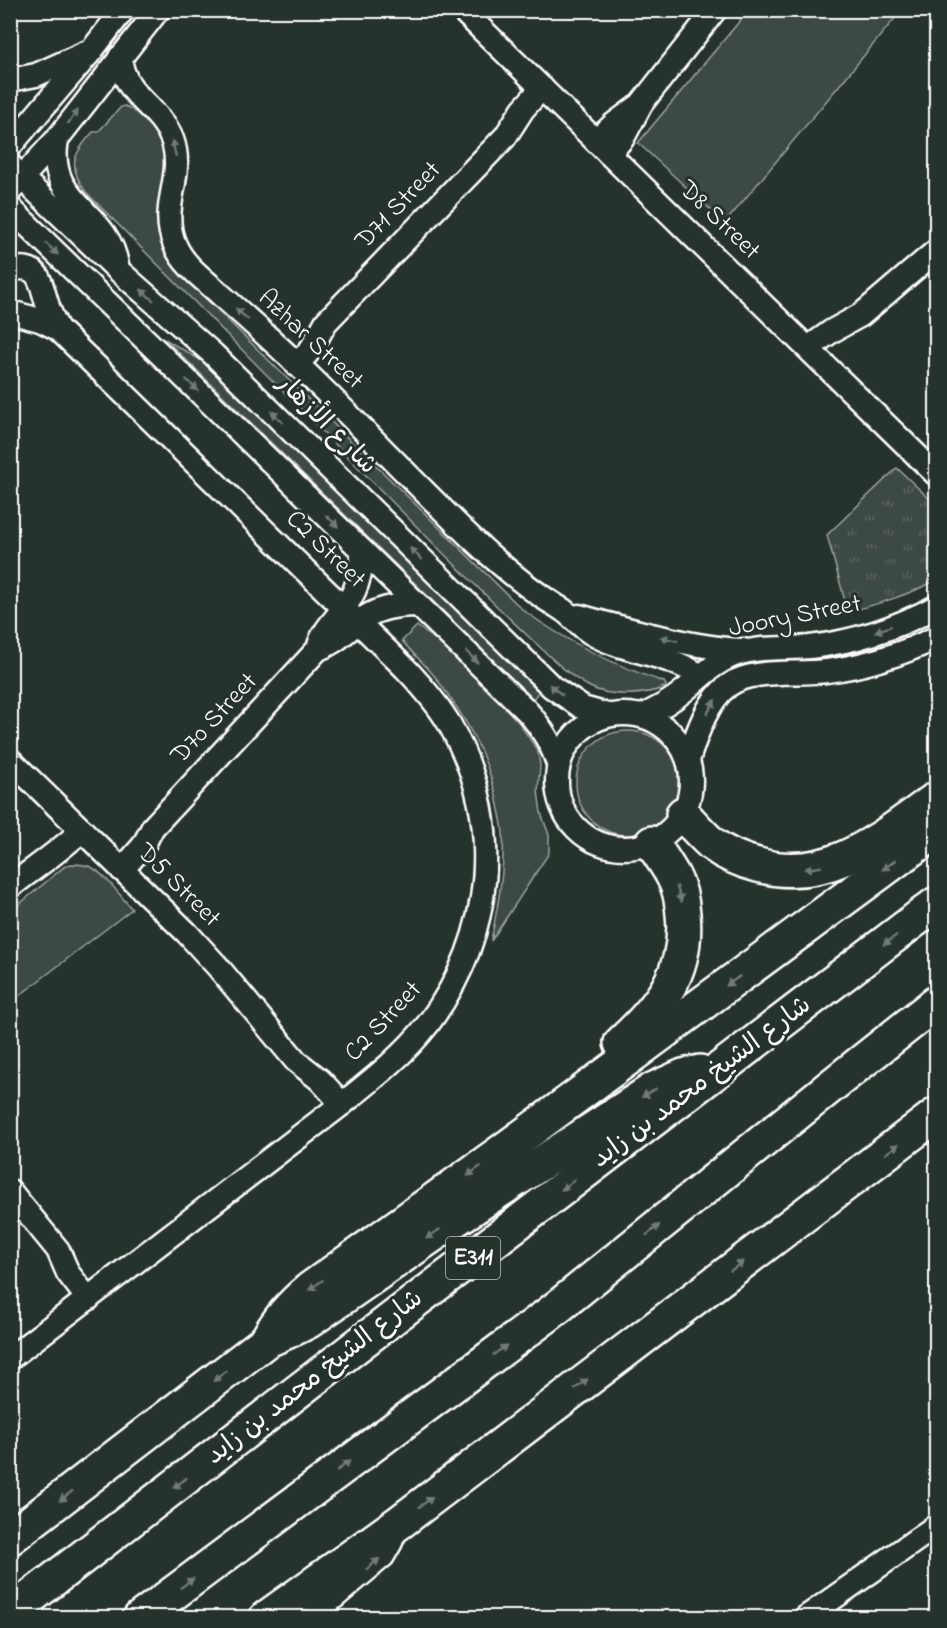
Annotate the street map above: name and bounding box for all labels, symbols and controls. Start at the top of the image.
one-way arrow [67,110,79,125]
one-way arrow [169,139,178,158]
street label: D71 Street [346,153,451,260]
street label: D8 Street [669,172,769,270]
one-way arrow [45,242,59,256]
street label: Azhar Street [248,281,372,400]
one-way arrow [140,289,155,302]
one-way arrow [235,308,250,321]
street label: شارع الأزهار [266,364,387,484]
one-way arrow [185,378,199,392]
one-way arrow [270,410,285,424]
street label: C2 Street [276,502,374,598]
one-way arrow [324,514,338,528]
one-way arrow [409,547,423,561]
street label: Joory Street [725,585,865,648]
one-way arrow [873,625,891,634]
one-way arrow [659,634,678,644]
one-way arrow [464,650,479,664]
street label: D70 Street [162,665,268,774]
one-way arrow [548,683,564,696]
one-way arrow [706,698,716,715]
street label: D5 Street [126,834,229,937]
one-way arrow [882,859,897,871]
one-way arrow [804,863,823,872]
one-way arrow [675,885,684,903]
one-way arrow [882,934,898,946]
street label: C2 Street [336,973,432,1071]
one-way arrow [725,975,741,987]
street label: شارع الشيخ محمد بن زايد [584,988,820,1178]
one-way arrow [641,1087,657,1098]
one-way arrow [885,1143,900,1155]
one-way arrow [467,1165,482,1177]
one-way arrow [560,1179,575,1191]
one-way arrow [645,1223,661,1236]
one-way arrow [425,1228,441,1239]
road number: E311 [446,1237,500,1279]
one-way arrow [729,1261,744,1273]
one-way arrow [308,1279,324,1291]
street label: شارع الشيخ محمد بن زايد [198,1281,432,1475]
one-way arrow [491,1344,507,1356]
one-way arrow [212,1370,228,1383]
one-way arrow [573,1378,589,1390]
one-way arrow [336,1461,351,1473]
one-way arrow [172,1476,187,1488]
one-way arrow [58,1489,73,1501]
one-way arrow [417,1496,433,1508]
one-way arrow [365,1558,380,1571]
one-way arrow [179,1577,194,1589]

